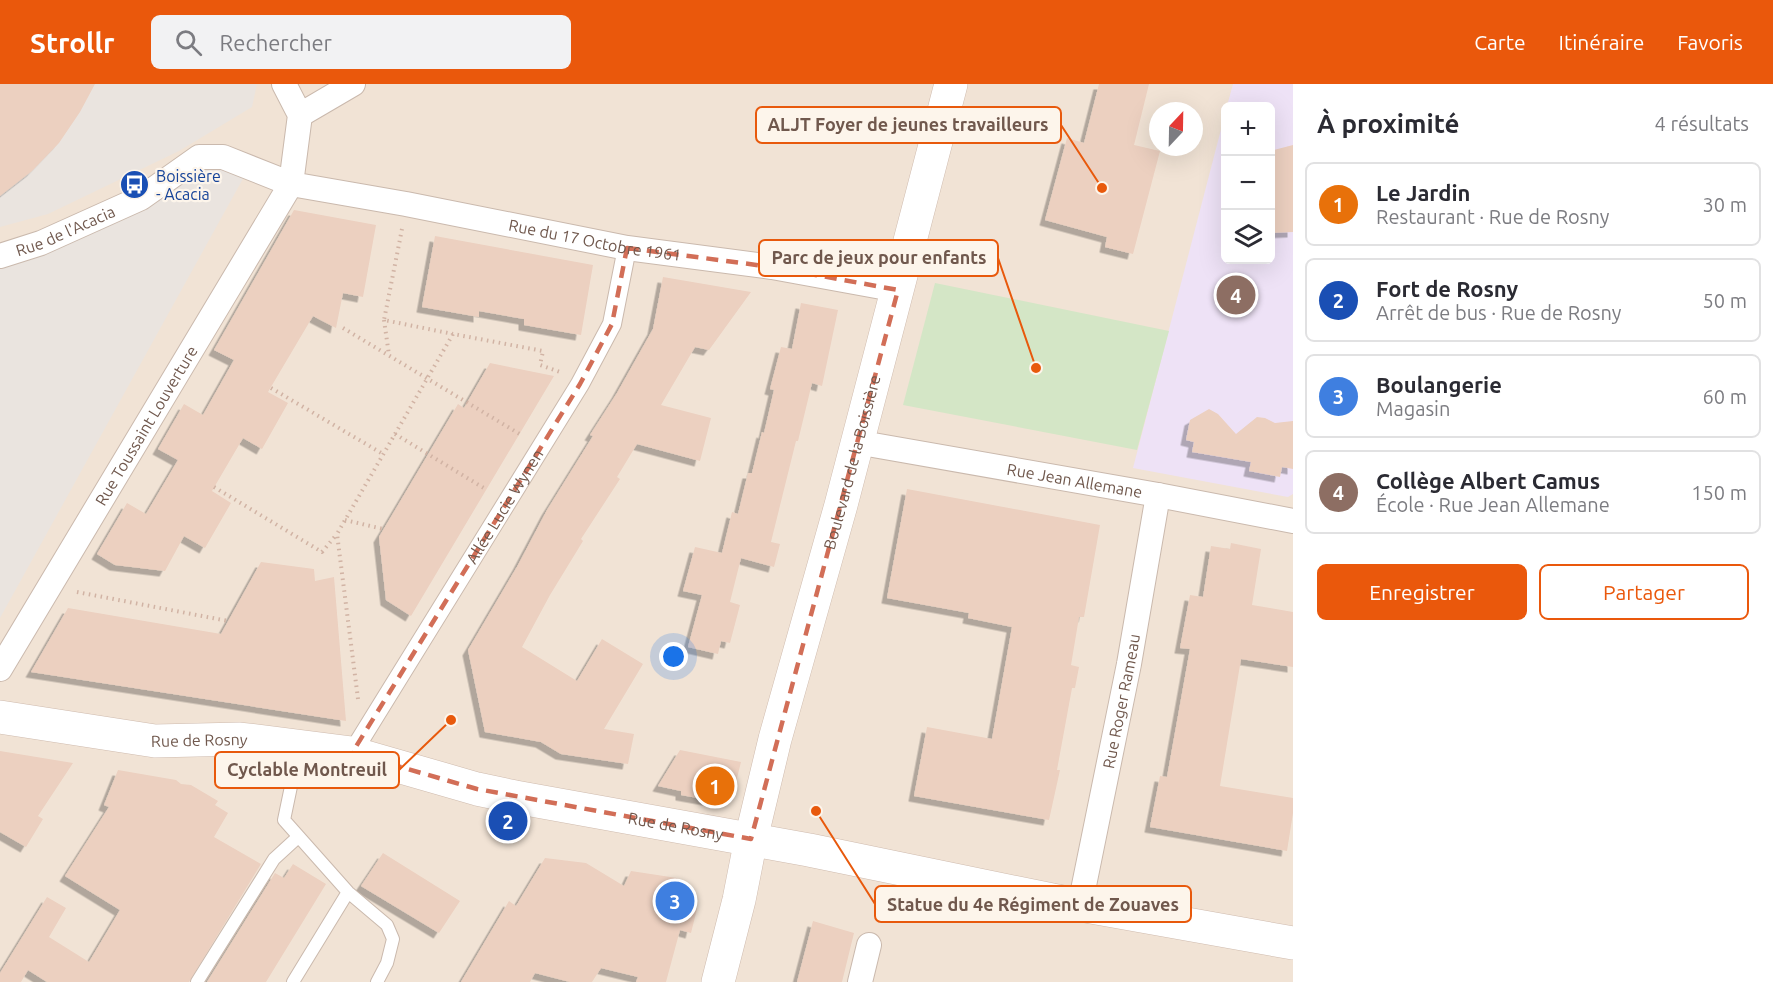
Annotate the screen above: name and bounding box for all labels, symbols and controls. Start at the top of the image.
search box [151,15,571,69]
icon: search [172,26,205,59]
text: Strollr [30,27,115,58]
text: Rechercher [220,30,332,55]
text: Carte [1474,30,1526,54]
text: Itinéraire [1559,30,1644,54]
text: Favoris [1677,30,1743,54]
north arrow [1149,102,1203,156]
map controls [1221,102,1275,264]
button: + [1221,102,1275,156]
callout: ALJT Foyer de jeunes travailleurs [756,107,1061,143]
text: À proximité [1317,109,1459,138]
text: 4 résultats [1655,112,1749,135]
text: ALJT Foyer de jeunes travailleurs [767,114,1049,134]
button: − [1221,156,1275,210]
place label: Boissière - Acacia [156,167,221,203]
bus stop icon: Boissière - Acacia [119,169,151,201]
text: Le Jardin [1376,180,1470,205]
text: 1 [1333,193,1344,216]
text: 30 m [1703,193,1747,216]
street label: Rue de l'Acacia [13,202,118,259]
text: Restaurant · Rue de Rosny [1376,205,1609,228]
button: layers [1221,210,1275,264]
street label: Rue du 17 Octobre 1961 [507,216,682,264]
callout: Parc de jeux pour enfants [759,240,998,276]
text: Parc de jeux pour enfants [771,247,987,267]
pin: 4 [1216,272,1256,318]
text: Fort de Rosny [1376,276,1518,301]
text: 2 [1333,289,1344,312]
text: 50 m [1703,289,1747,312]
text: Arrêt de bus · Rue de Rosny [1376,301,1621,324]
street label: Rue Toussaint Louverture [91,342,201,509]
text: Boulangerie [1376,372,1502,397]
street label: Boulevard de la Boissière [820,373,884,551]
text: 3 [1333,385,1344,408]
text: 60 m [1703,385,1747,408]
text: Magasin [1376,397,1450,420]
street label: Allée Lucie Wynen [462,446,547,567]
street label: Rue Jean Allemane [1006,460,1144,501]
text: Collège Albert Camus [1376,468,1600,493]
text: 4 [1333,481,1344,504]
text: 150 m [1691,481,1747,504]
text: École · Rue Jean Allemane [1376,493,1610,516]
button: Enregistrer [1317,564,1527,620]
button: Partager [1539,564,1749,620]
street label: Rue Roger Rameau [1099,632,1143,770]
your location [659,642,688,671]
street label: Rue de Rosny [151,730,249,750]
callout: Cyclable Montreuil [215,752,399,788]
text: Cyclable Montreuil [227,759,387,779]
pin: 1 [696,764,734,808]
pin: 2 [488,798,528,844]
street label: Rue de Rosny [627,809,725,843]
pin: 3 [656,878,694,924]
callout: Statue du 4e Régiment de Zouaves [875,886,1191,922]
text: Statue du 4e Régiment de Zouaves [887,894,1179,914]

